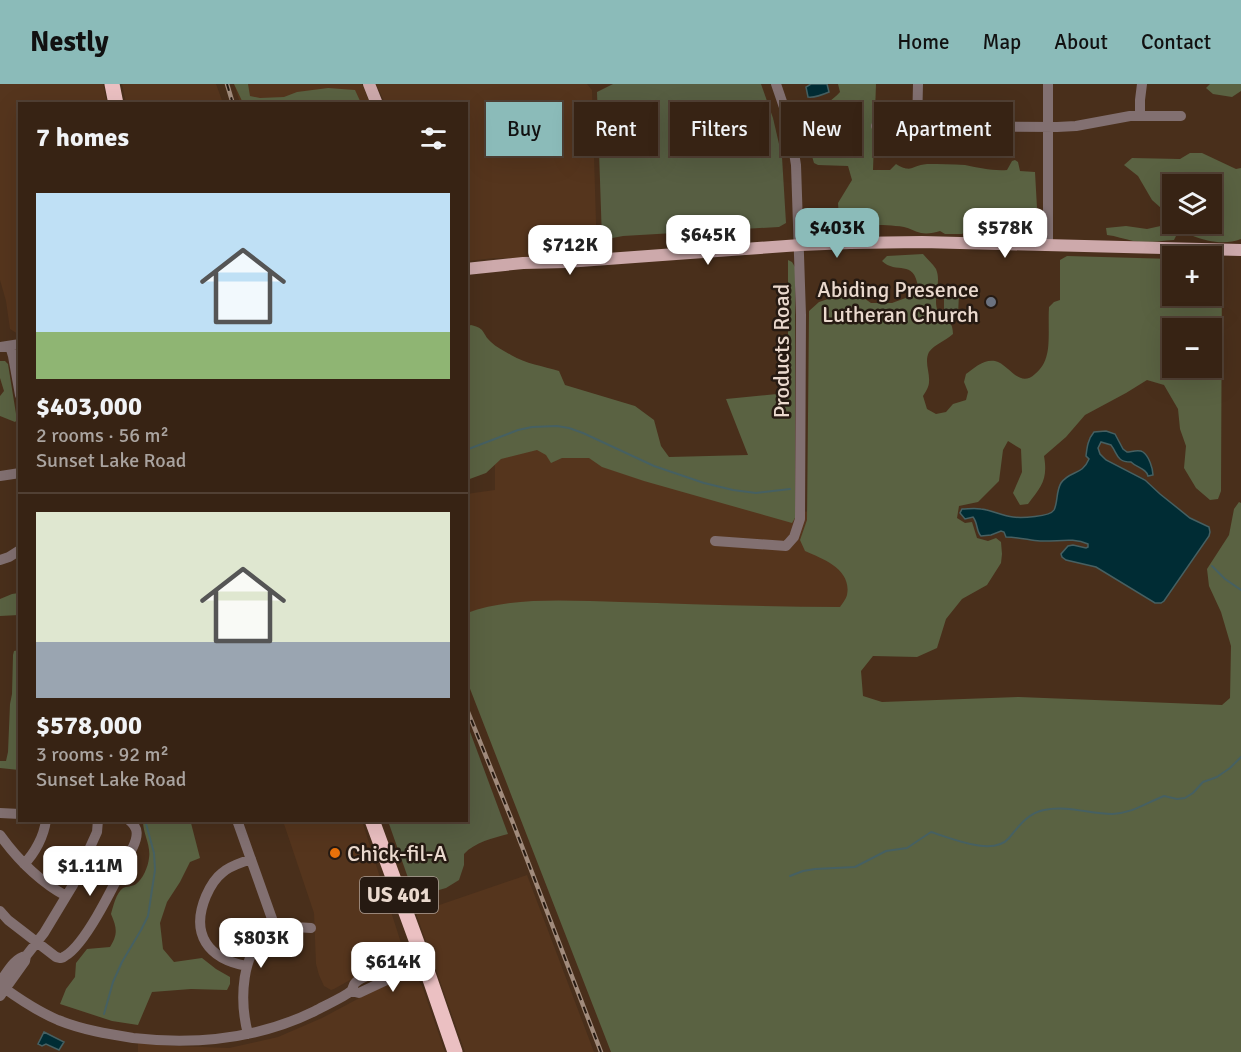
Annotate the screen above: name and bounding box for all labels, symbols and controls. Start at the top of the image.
text: Nestly [30,25,109,59]
text: Home [897,29,950,55]
text: Map [983,29,1021,55]
text: About [1054,29,1108,55]
text: Contact [1141,29,1211,55]
chip: Buy [486,102,562,156]
chip: Rent [574,102,658,156]
chip: Filters [670,102,769,156]
chip: New [781,102,862,156]
chip: Apartment [874,102,1013,156]
text: 7 homes [36,122,129,154]
icon: filters [417,122,450,155]
map controls [1162,174,1222,378]
button: layers [1162,174,1222,234]
pin: $403K [795,208,879,259]
pin: $578K [963,208,1047,259]
pin: $645K [666,215,750,266]
text: $403K [809,215,865,240]
text: $578K [977,215,1033,240]
text: $645K [680,222,736,247]
pin: $712K [528,225,612,276]
icon: home [189,232,297,340]
text: $712K [542,232,598,257]
button: + [1162,246,1222,306]
place label: Abiding Presence Lutheran Church [817,276,979,328]
street label: Products Road [768,284,795,418]
marker: Abiding Presence Lutheran Church [984,295,998,309]
button: − [1162,318,1222,378]
text: $403,000 [36,391,142,423]
text: 2 rooms · 56 m² [36,423,169,448]
text: Sunset Lake Road [36,448,186,473]
icon: home [189,551,297,659]
text: $578,000 [36,710,142,742]
text: 3 rooms · 92 m² [36,742,169,767]
text: Sunset Lake Road [36,767,186,792]
place label: Chick-fil-A [347,840,448,867]
pin: $1.11M [41,846,139,897]
marker: Chick-fil-A [328,846,342,860]
text: $1.11M [57,853,123,878]
road number: US 401 [360,877,438,913]
pin: $803K [219,918,303,969]
text: $803K [233,925,289,950]
pin: $614K [351,942,435,993]
text: $614K [365,949,421,974]

